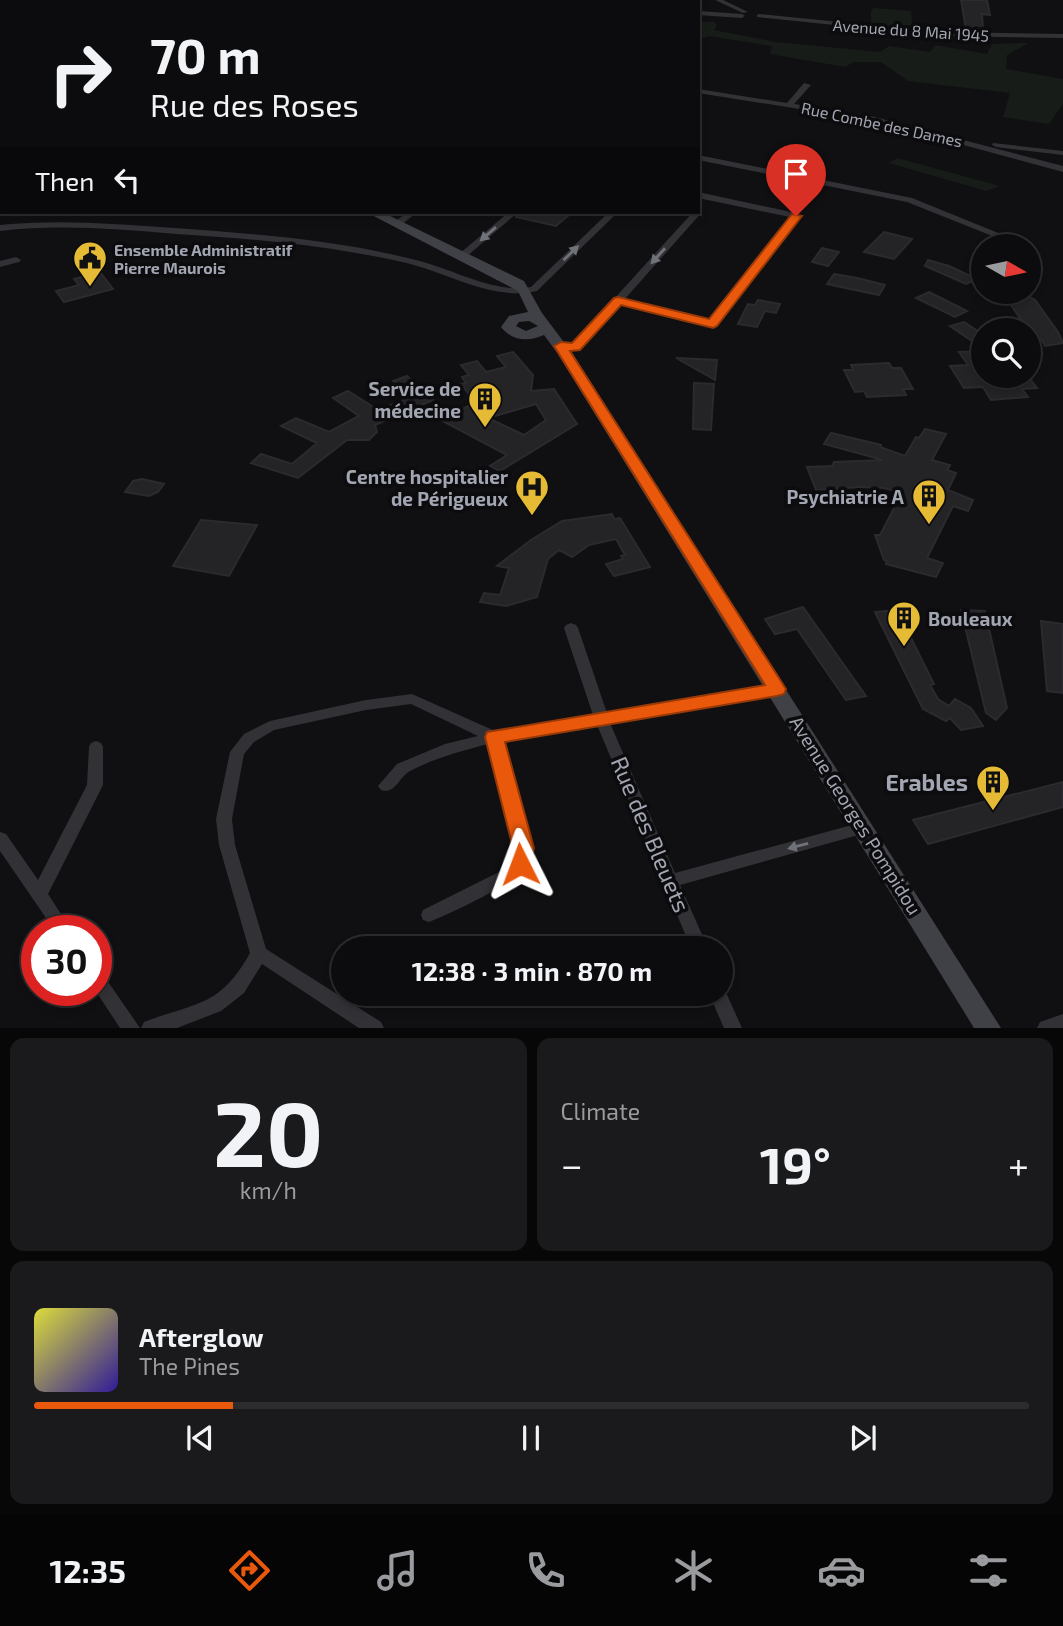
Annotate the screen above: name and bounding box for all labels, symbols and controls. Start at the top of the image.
street label: Avenue du 8 Mai 1945 [832,15,990,45]
text: 70 m [150,25,261,84]
icon: right [35,28,126,119]
text: Rue des Roses [150,85,359,123]
street label: Rue Combe des Dames [800,98,964,150]
pin [766,144,826,216]
icon: arrive [777,155,815,193]
icon: left [108,161,146,199]
text: Then [35,165,94,196]
one-way arrow [479,226,496,241]
north arrow [971,234,1041,304]
map controls [971,234,1041,388]
public building icon: Ensemble Administratif Pierre Maurois [71,239,109,288]
place label: Ensemble Administratif Pierre Maurois [114,240,293,277]
one-way arrow [563,245,580,262]
one-way arrow [650,247,666,265]
button: search [971,318,1041,388]
place label: Service de médecine [369,377,461,422]
building icon: Service de médecine [466,380,504,429]
place label: Centre hospitalier de Périgueux [346,465,508,510]
hospital icon: Centre hospitalier de Périgueux [513,468,551,517]
building icon: Psychiatrie A [910,477,948,526]
place label: Psychiatrie A [787,485,905,509]
building icon: Bouleaux [885,599,923,648]
place label: Bouleaux [928,607,1013,630]
street label: Avenue Georges Pompidou [785,711,927,919]
street label: Rue des Bleuets [606,752,696,916]
building icon: Erables [974,763,1012,812]
place label: Erables [885,768,968,796]
position arrow [483,827,557,901]
one-way arrow [787,842,808,852]
speed limit sign: 30 [21,915,112,1006]
text: 12:38 · 3 min · 870 m [412,955,652,986]
text: 20 [213,1076,323,1185]
text: Climate [561,1097,640,1125]
text: 19° [760,1132,831,1194]
text: − [561,1141,583,1187]
text: + [1008,1141,1029,1187]
text: km/h [240,1176,297,1204]
text: Afterglow [139,1321,264,1352]
text: The Pines [139,1352,240,1380]
icon: previous [181,1419,219,1457]
icon: pause [512,1419,550,1457]
icon: next [844,1419,882,1457]
icon: directions [225,1546,274,1595]
icon: music [373,1546,422,1595]
icon: phone [521,1546,570,1595]
icon: climate [669,1546,718,1595]
icon: car [817,1546,866,1595]
icon: filters [964,1546,1013,1595]
text: 12:35 [49,1551,126,1589]

